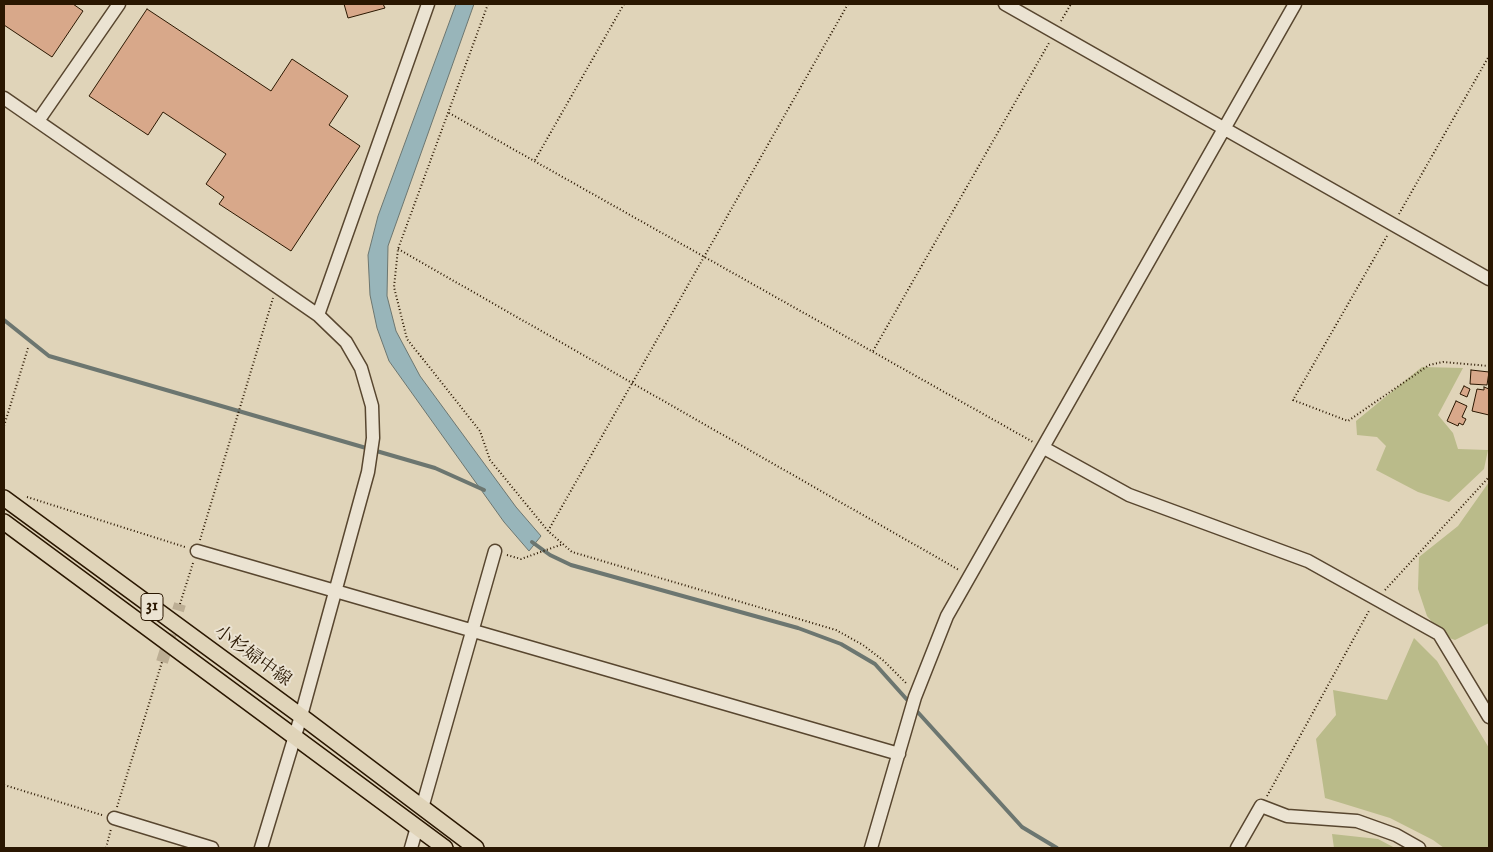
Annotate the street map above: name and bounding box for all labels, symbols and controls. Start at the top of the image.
road number: 31 [141,594,163,620]
street label: 小杉婦中線 [209,622,295,692]

